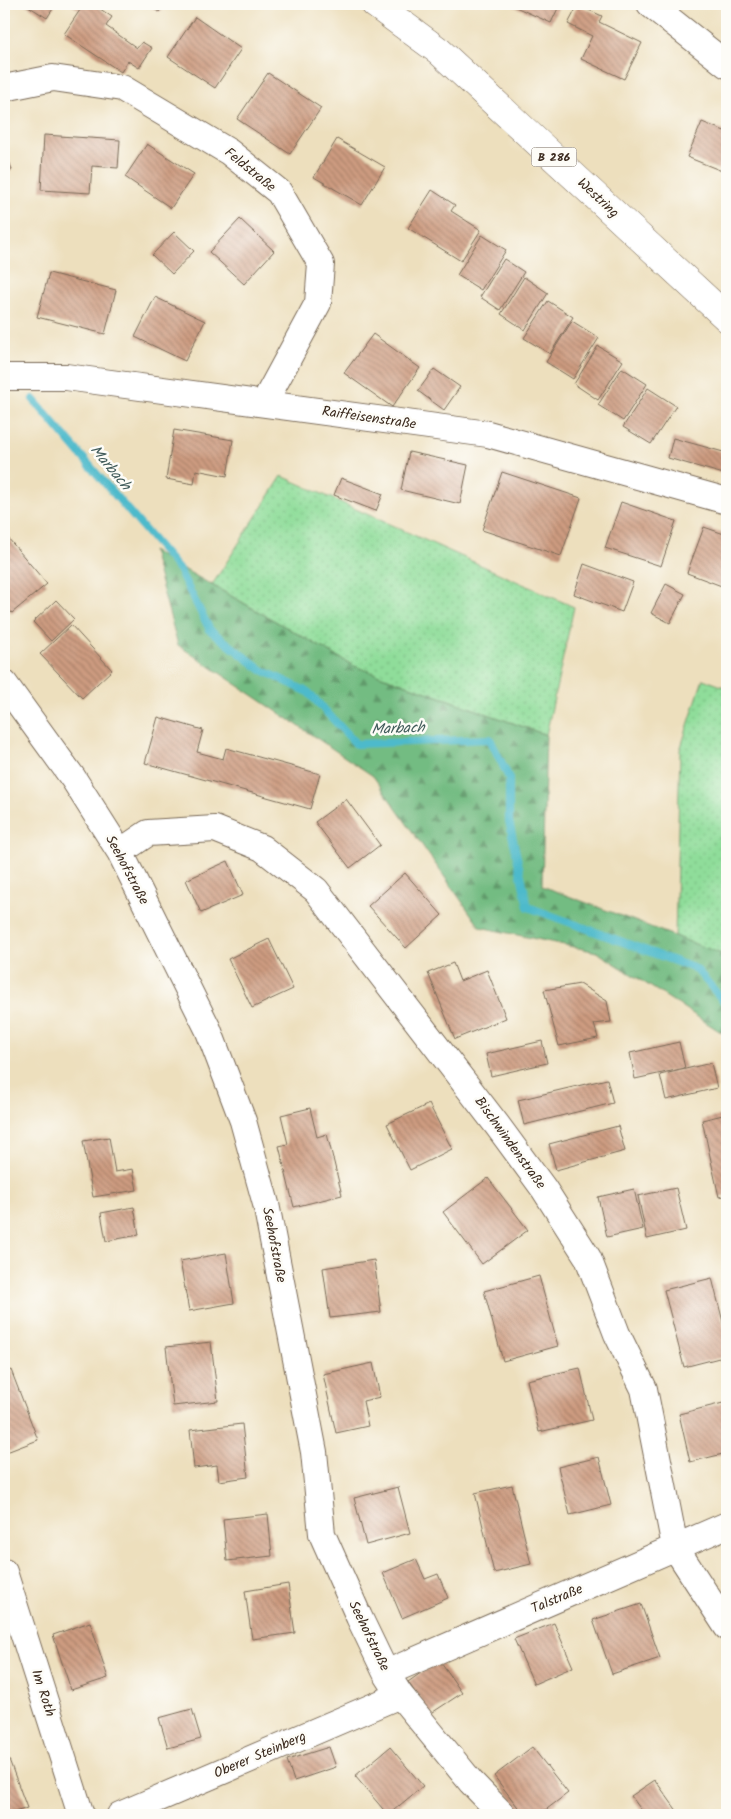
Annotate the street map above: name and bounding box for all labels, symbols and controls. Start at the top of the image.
street label: Feldstraße [219,142,281,198]
road number: B 286 [532,148,576,166]
street label: Westring [572,173,624,223]
street label: Raiffeisenstraße [320,400,418,436]
water label: Marbach [84,440,138,498]
water label: Marbach [371,716,427,742]
street label: Seehofstraße [99,831,155,909]
street label: Bischwindenstraße [469,1092,552,1195]
street label: Seehofstraße [256,1205,292,1285]
street label: Talstraße [528,1578,587,1620]
street label: Seehofstraße [342,1597,396,1676]
street label: Im Roth [25,1667,61,1719]
street label: Oberer Steinberg [210,1726,310,1784]

